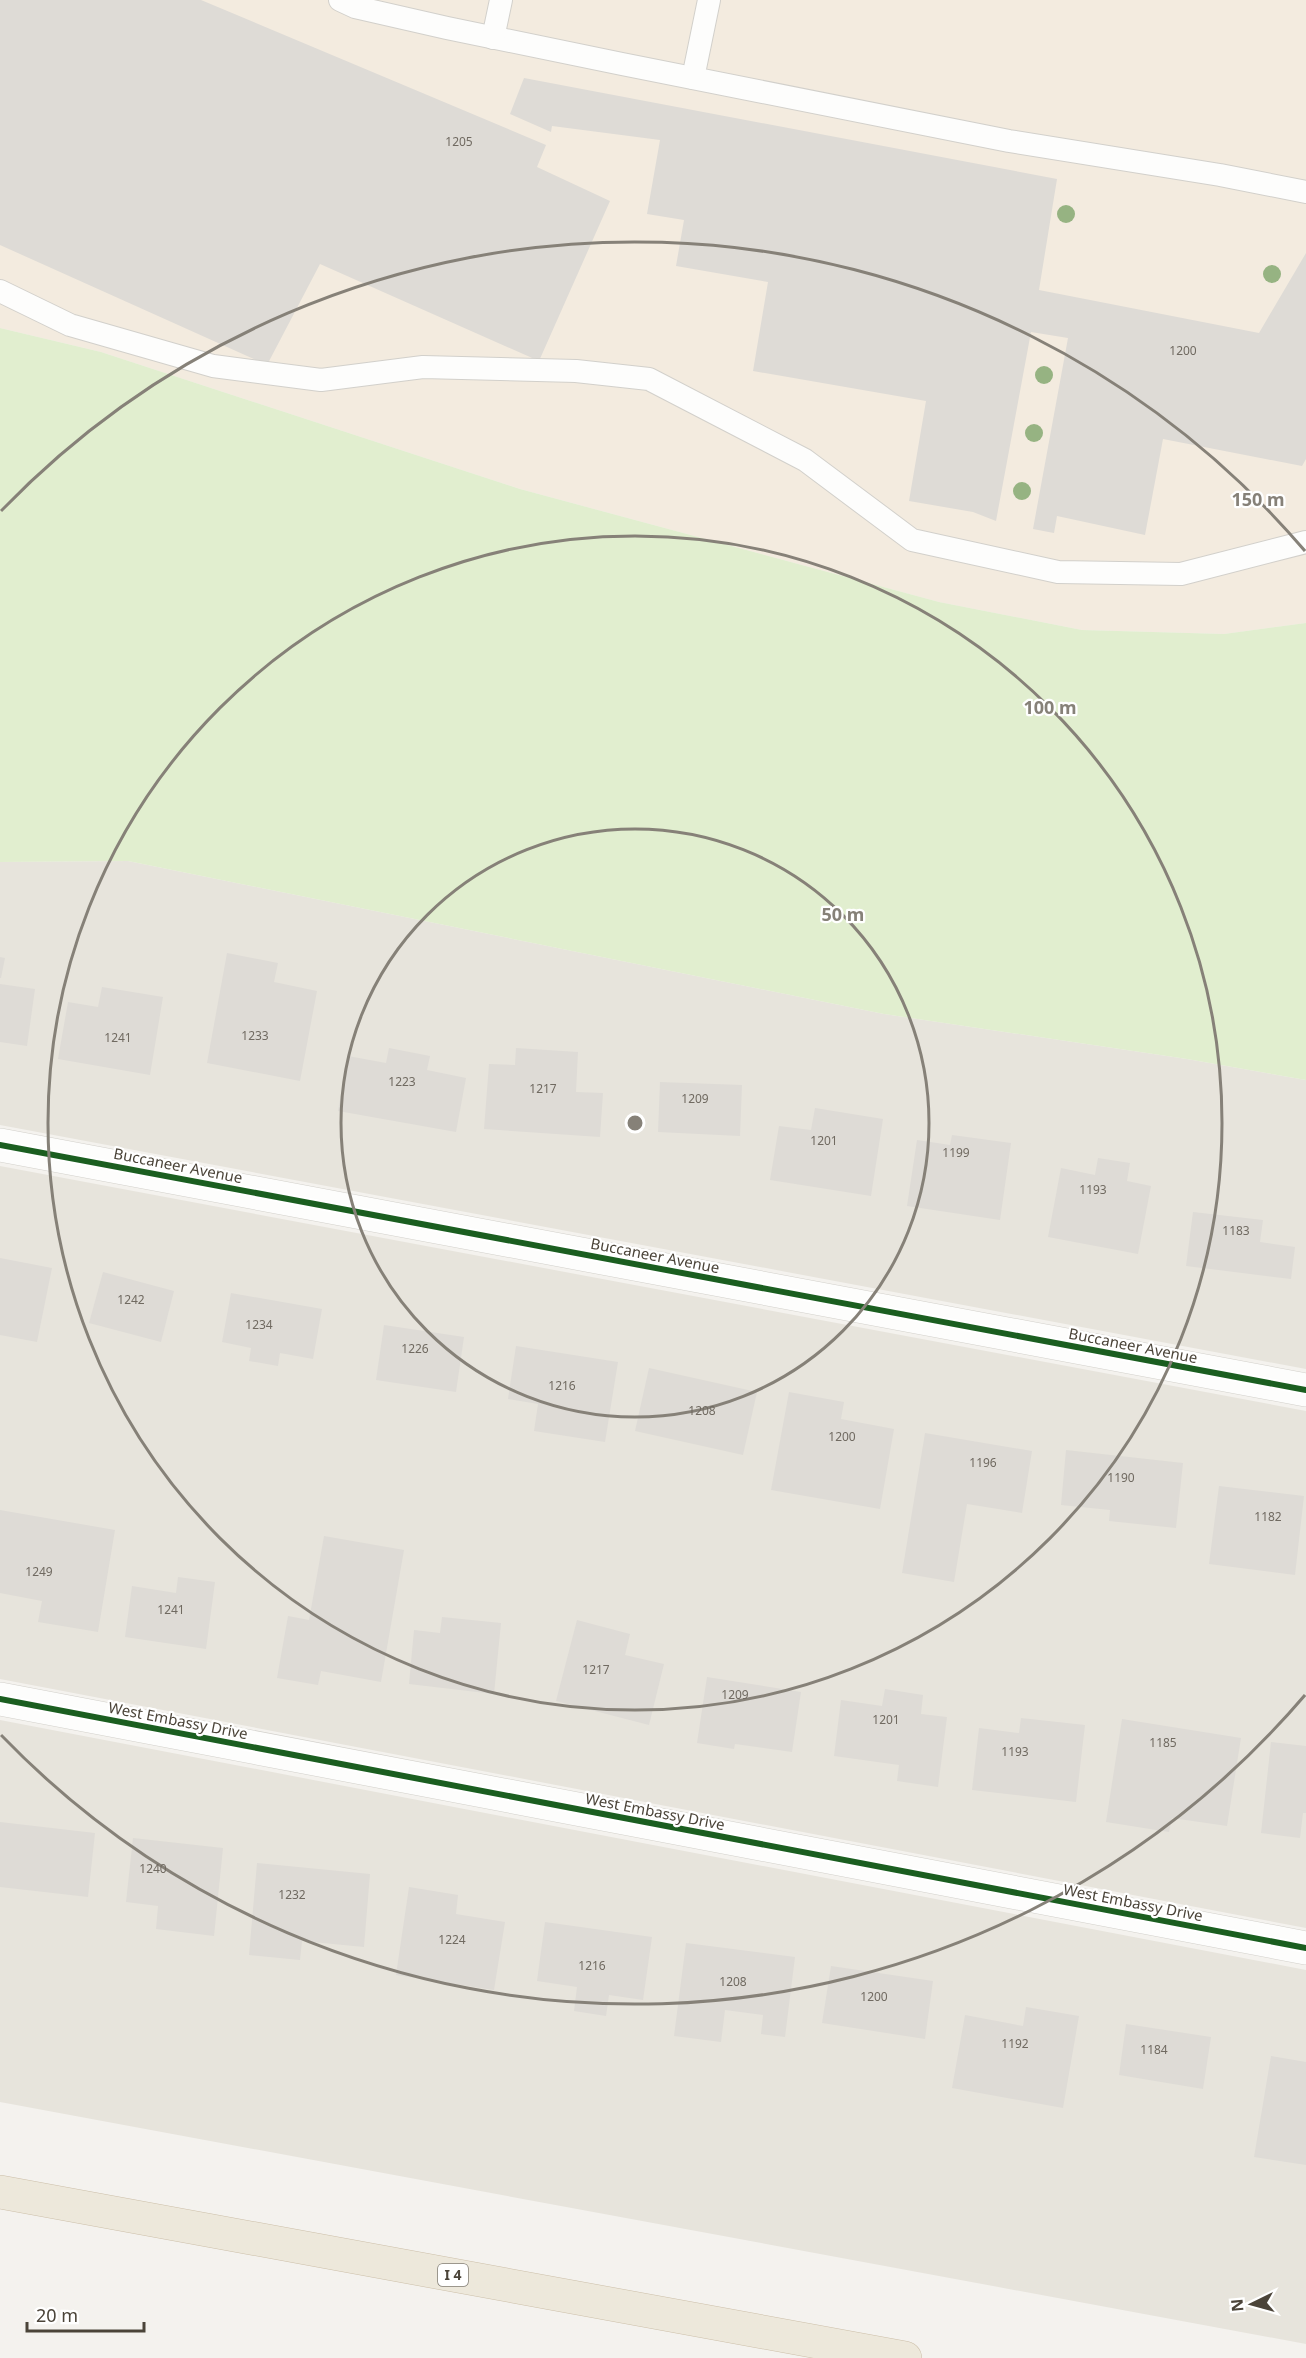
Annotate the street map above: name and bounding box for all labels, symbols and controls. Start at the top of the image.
house number: 1205 [445,133,473,150]
house number: 1200 [1169,342,1197,359]
text: 150 m [1231,487,1285,511]
text: 100 m [1023,695,1077,719]
text: 50 m [822,902,864,926]
house number: 1233 [241,1027,269,1044]
house number: 1241 [104,1029,132,1046]
house number: 1223 [388,1073,416,1090]
house number: 1217 [529,1080,557,1097]
house number: 1209 [681,1090,709,1107]
centre of rings [625,1113,645,1133]
house number: 1201 [810,1132,838,1149]
street label: Buccaneer Avenue [112,1143,244,1187]
house number: 1199 [942,1144,970,1161]
house number: 1193 [1079,1181,1107,1198]
house number: 1183 [1222,1222,1250,1239]
street label: Buccaneer Avenue [589,1233,721,1277]
house number: 1242 [117,1291,145,1308]
house number: 1234 [245,1316,273,1333]
street label: Buccaneer Avenue [1067,1323,1199,1367]
house number: 1226 [401,1340,429,1357]
house number: 1216 [548,1377,576,1394]
house number: 1208 [688,1402,716,1419]
house number: 1200 [828,1428,856,1445]
house number: 1196 [969,1454,997,1471]
house number: 1190 [1107,1469,1135,1486]
house number: 1182 [1254,1508,1282,1525]
house number: 1249 [25,1563,53,1580]
house number: 1241 [157,1601,185,1618]
house number: 1217 [582,1661,610,1678]
house number: 1209 [721,1686,749,1703]
street label: West Embassy Drive [107,1697,250,1743]
house number: 1201 [872,1711,900,1728]
house number: 1185 [1149,1734,1177,1751]
house number: 1193 [1001,1743,1029,1760]
street label: West Embassy Drive [584,1788,727,1834]
house number: 1240 [139,1860,167,1877]
street label: West Embassy Drive [1062,1879,1205,1925]
house number: 1232 [278,1886,306,1903]
house number: 1224 [438,1931,466,1948]
house number: 1216 [578,1957,606,1974]
house number: 1208 [719,1973,747,1990]
house number: 1200 [860,1988,888,2005]
house number: 1192 [1001,2035,1029,2052]
house number: 1184 [1140,2041,1168,2058]
road number: I 4 [438,2264,468,2286]
north arrow [1222,2274,1282,2334]
scale bar [27,2295,144,2333]
text: N [1226,2298,1249,2313]
text: 20 m [36,2303,78,2327]

